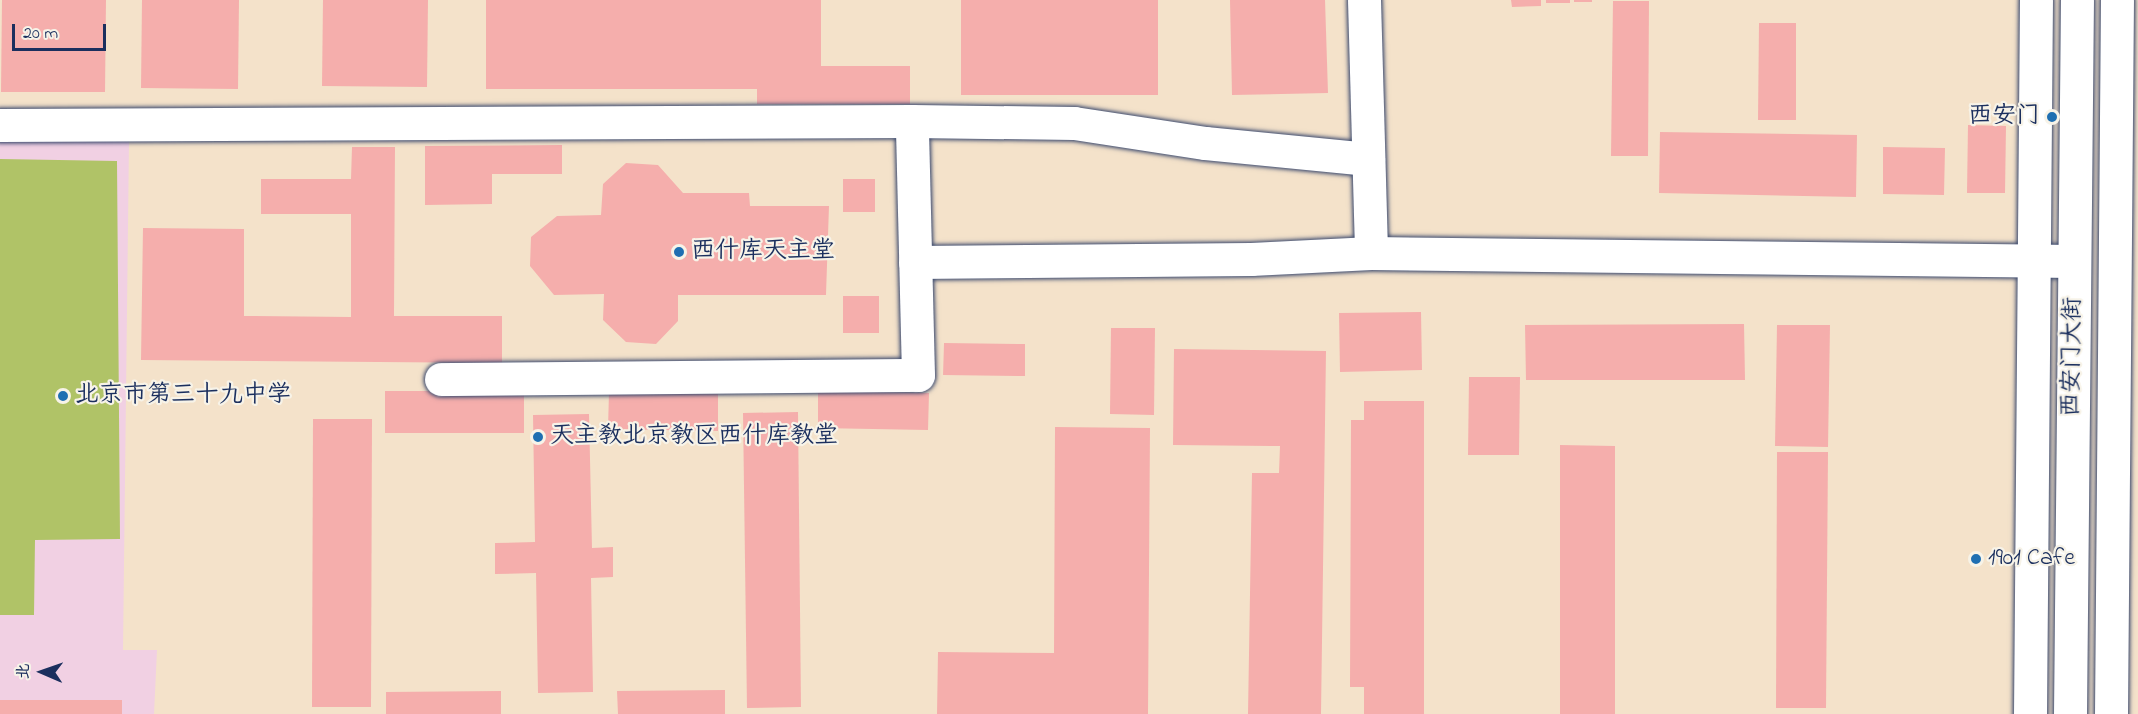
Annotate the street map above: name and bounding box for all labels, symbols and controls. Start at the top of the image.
scale bar [15,12,110,50]
text: 20 m [23,21,58,47]
place label: 西安门 [1968,103,2040,131]
marker: 西安门 [2045,110,2059,124]
place label: 西什库天主堂 [691,238,835,266]
marker: 西什库天主堂 [672,245,686,259]
street label: 西安门大街 [2058,297,2088,417]
place label: 北京市第三十九中学 [75,382,291,410]
marker: 北京市第三十九中学 [56,389,70,403]
place label: 天主教北京教区西什库教堂 [550,423,838,451]
marker: 天主教北京教区西什库教堂 [531,430,545,444]
place label: 1901 Cafe [1988,545,2075,573]
marker: 1901 Cafe [1969,552,1983,566]
north arrow [12,642,72,702]
text: 北 [12,663,36,680]

